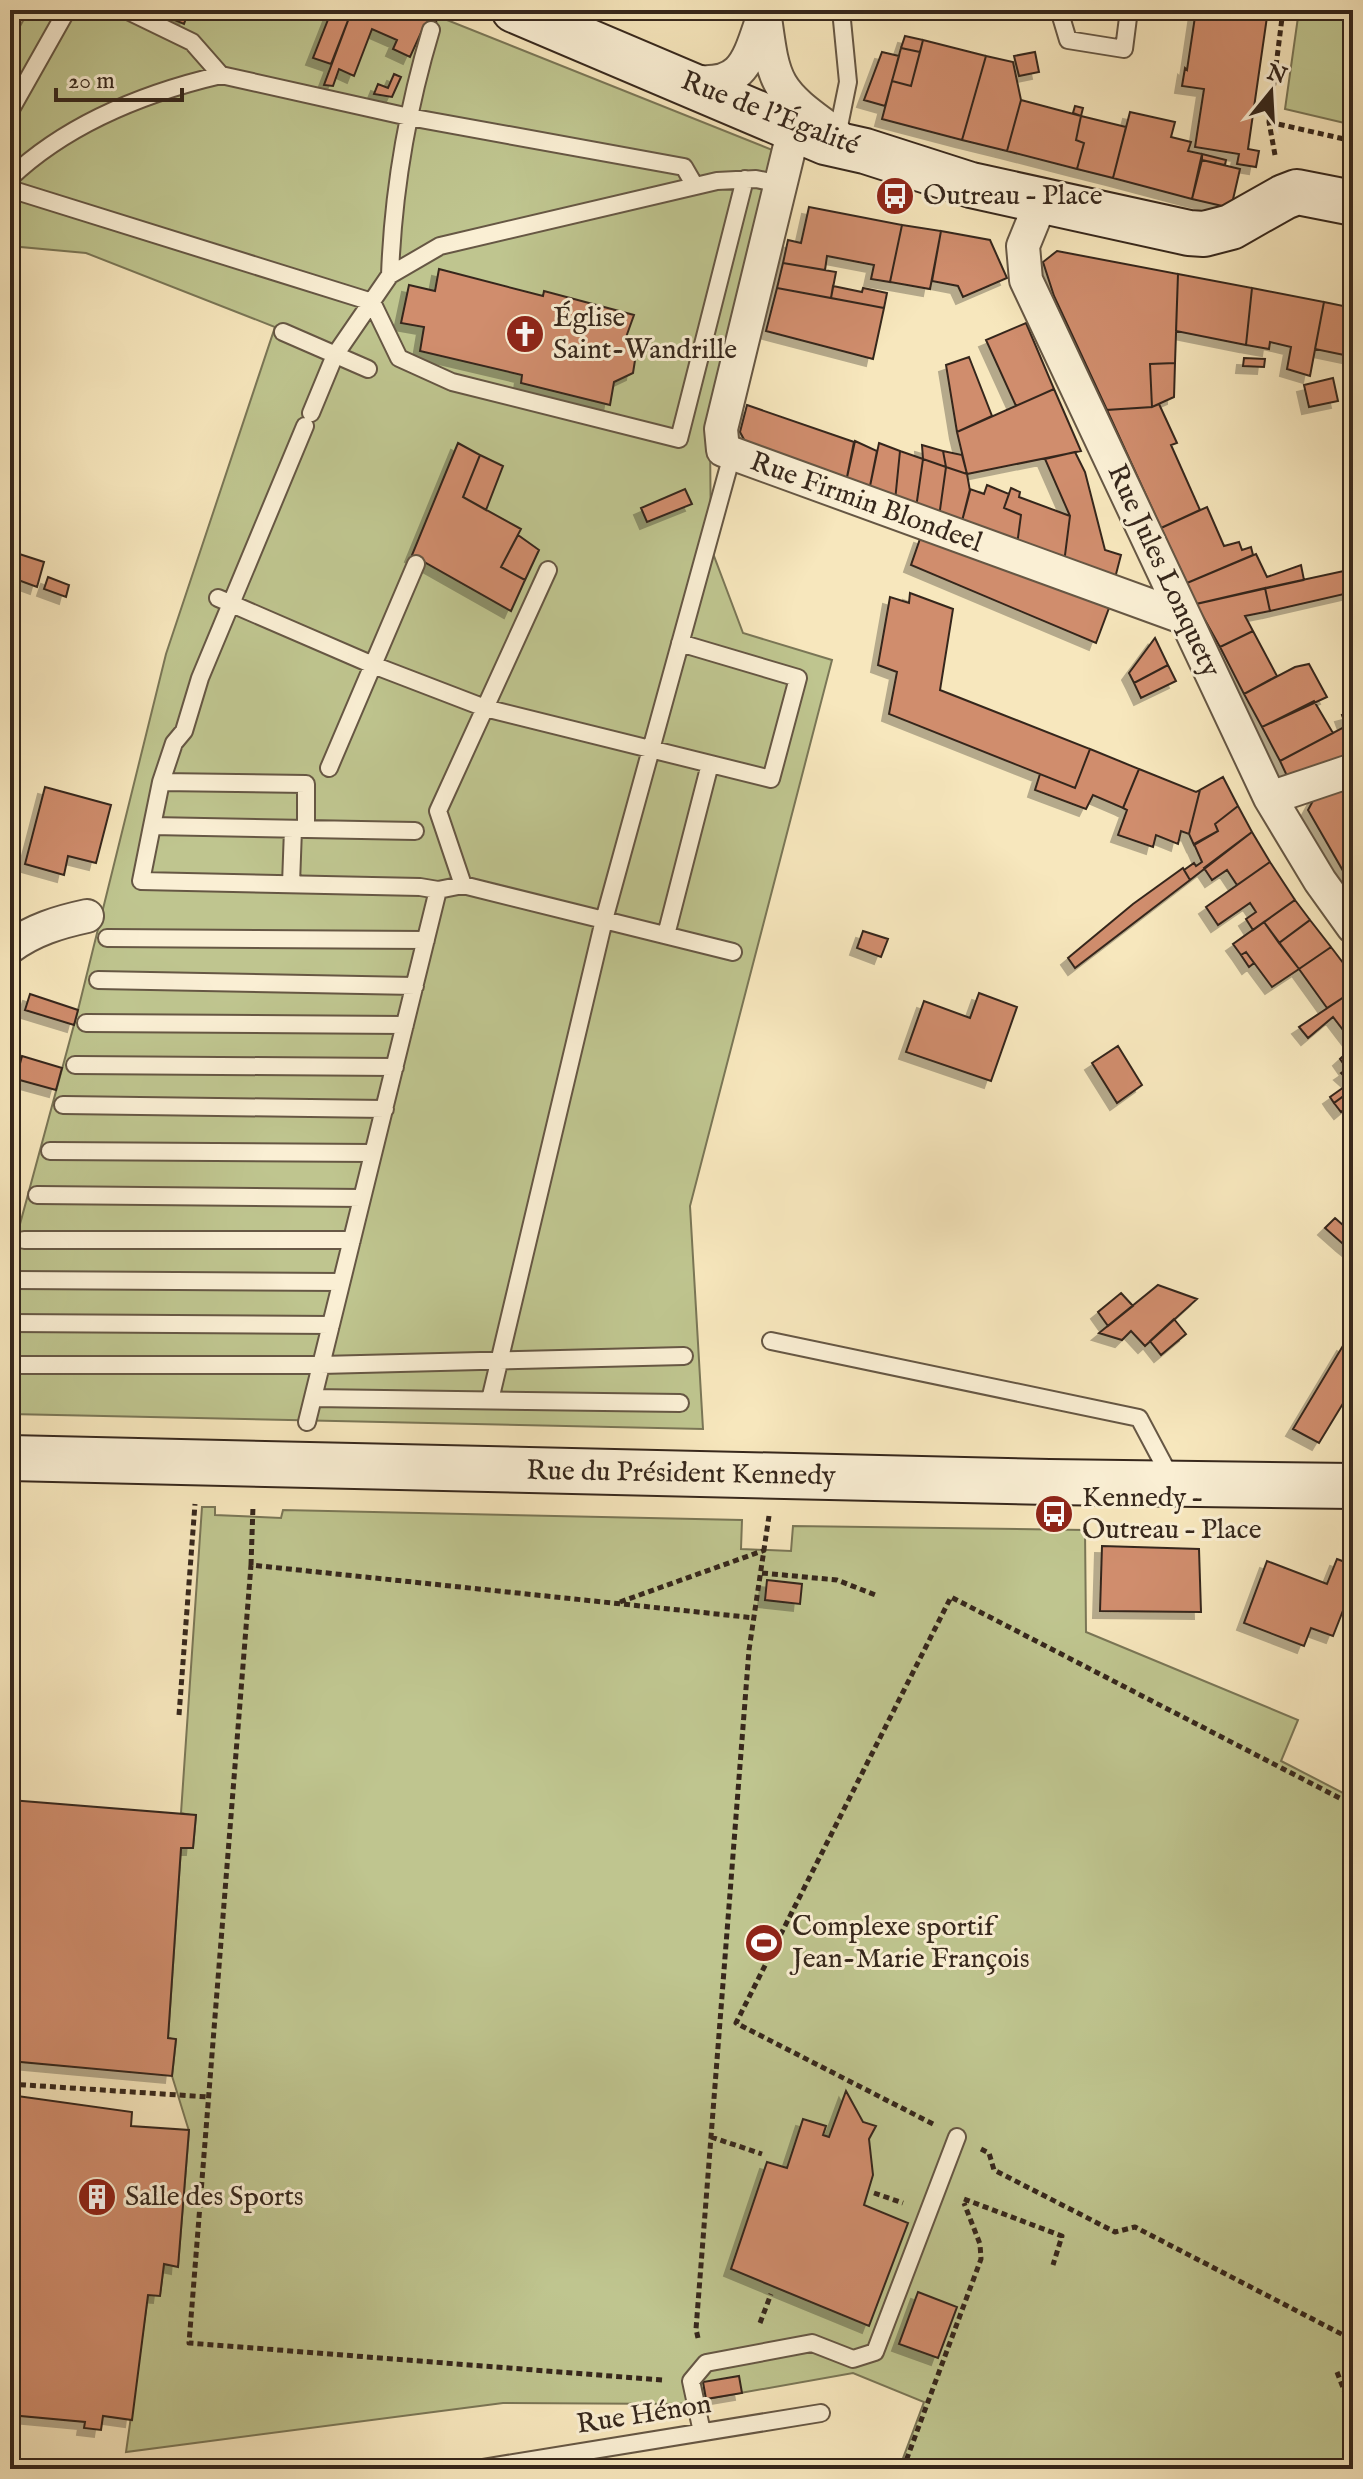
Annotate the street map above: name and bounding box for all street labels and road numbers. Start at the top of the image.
street label: Rue de l'Égalité [676,63,865,164]
street label: Rue Firmin Blondeel [745,445,987,561]
street label: Rue Jules Lonquety [1098,459,1228,683]
street label: Rue du Président Kennedy [526,1454,836,1494]
street label: Rue Hénon [574,2387,714,2443]

